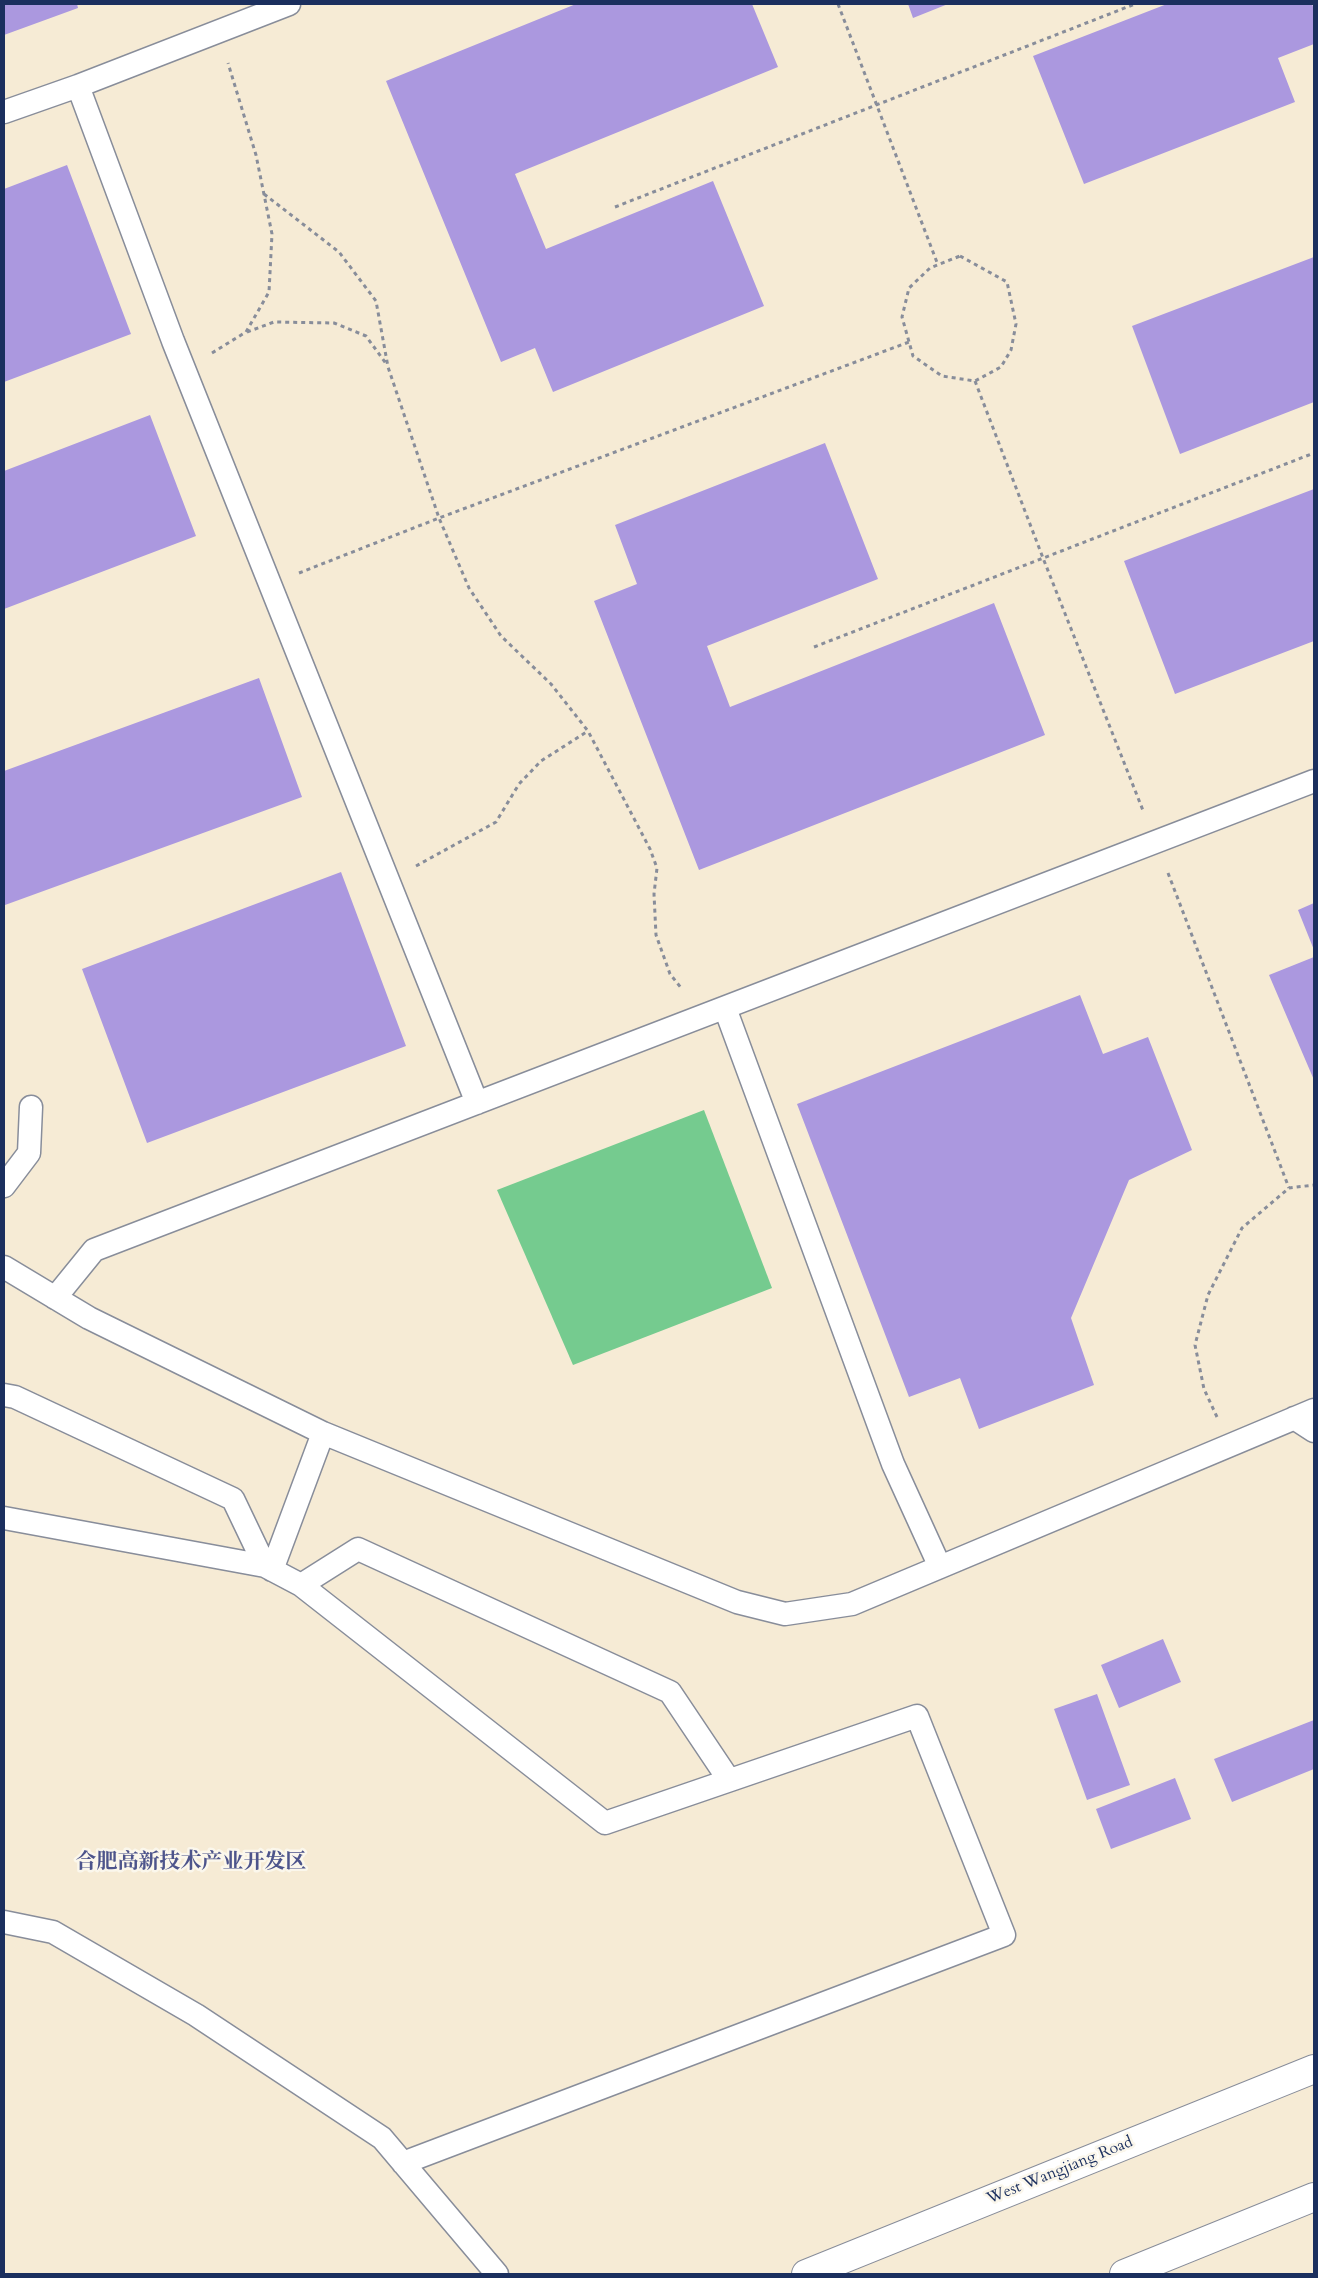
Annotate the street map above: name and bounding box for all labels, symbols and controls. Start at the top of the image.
district label: 合肥高新技术产业开发区 [76,1850,306,1876]
street label: West Wangjiang Road [984,2133,1136,2209]

